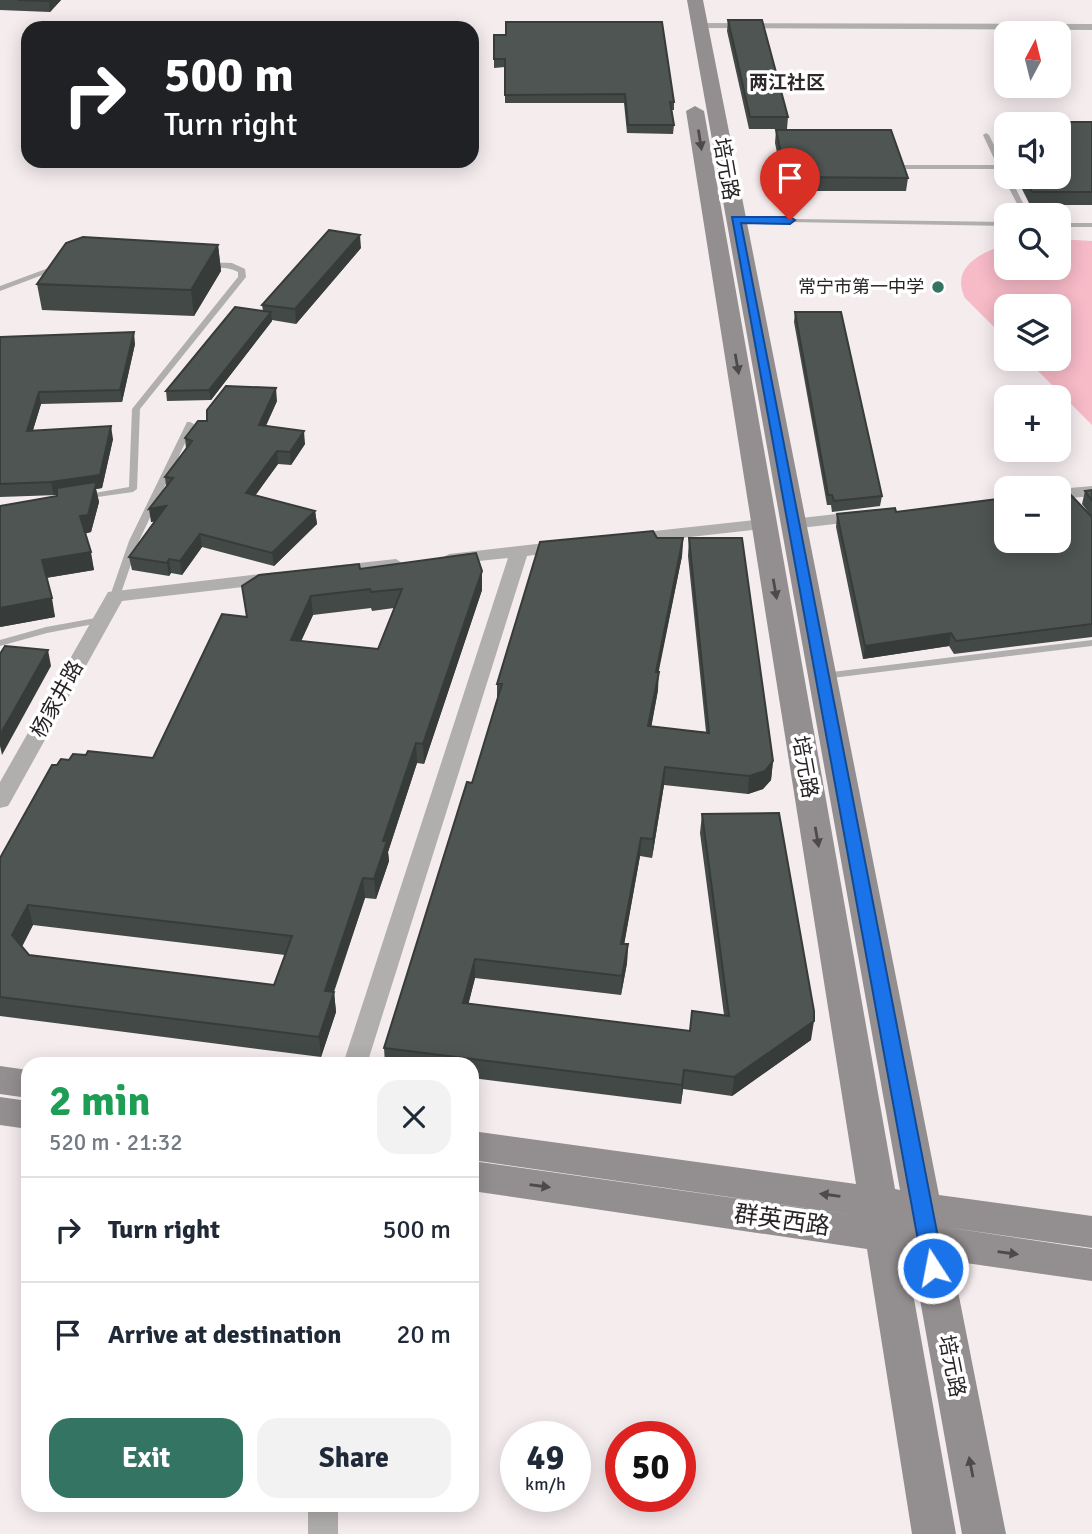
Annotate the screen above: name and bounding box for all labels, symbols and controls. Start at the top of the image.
north arrow [994,21,1071,98]
map controls [994,21,1071,553]
text: 500 m [164,45,294,105]
icon: right [49,49,140,140]
district label: 两江社区 [749,71,825,95]
text: Turn right [164,105,297,144]
button: sound [994,112,1071,189]
one-way arrow [695,129,706,151]
street label: 培元路 [708,136,744,202]
pin [760,148,820,220]
icon: arrive [771,159,809,197]
button: search [994,203,1071,280]
place label: 常宁市第一中学 [798,276,924,298]
marker: 常宁市第一中学 [930,279,946,295]
button: layers [994,294,1071,371]
one-way arrow [732,353,743,375]
button: + [994,385,1071,462]
button: − [994,476,1071,553]
one-way arrow [770,578,781,600]
street label: 杨家井路 [25,656,89,742]
street label: 培元路 [787,734,823,800]
one-way arrow [812,826,823,848]
text: 2 min [49,1076,150,1127]
button: close [377,1080,451,1154]
text: 520 m · 21:32 [49,1128,183,1157]
one-way arrow [529,1180,551,1191]
one-way arrow [819,1189,841,1200]
street label: 群英西路 [732,1198,832,1242]
icon: right [49,1211,87,1249]
text: Turn right [108,1214,220,1246]
text: 500 m [382,1214,451,1246]
position arrow [896,1231,970,1305]
one-way arrow [997,1247,1019,1258]
icon: arrive [49,1316,87,1354]
text: Arrive at destination [108,1319,341,1351]
text: 20 m [396,1319,451,1351]
street label: 培元路 [933,1333,971,1399]
button: Exit [49,1418,243,1498]
button: Share [257,1418,451,1498]
speed limit sign: 50 [605,1421,696,1512]
text: 49 [527,1436,564,1479]
one-way arrow [966,1456,977,1478]
text: km/h [525,1473,566,1495]

